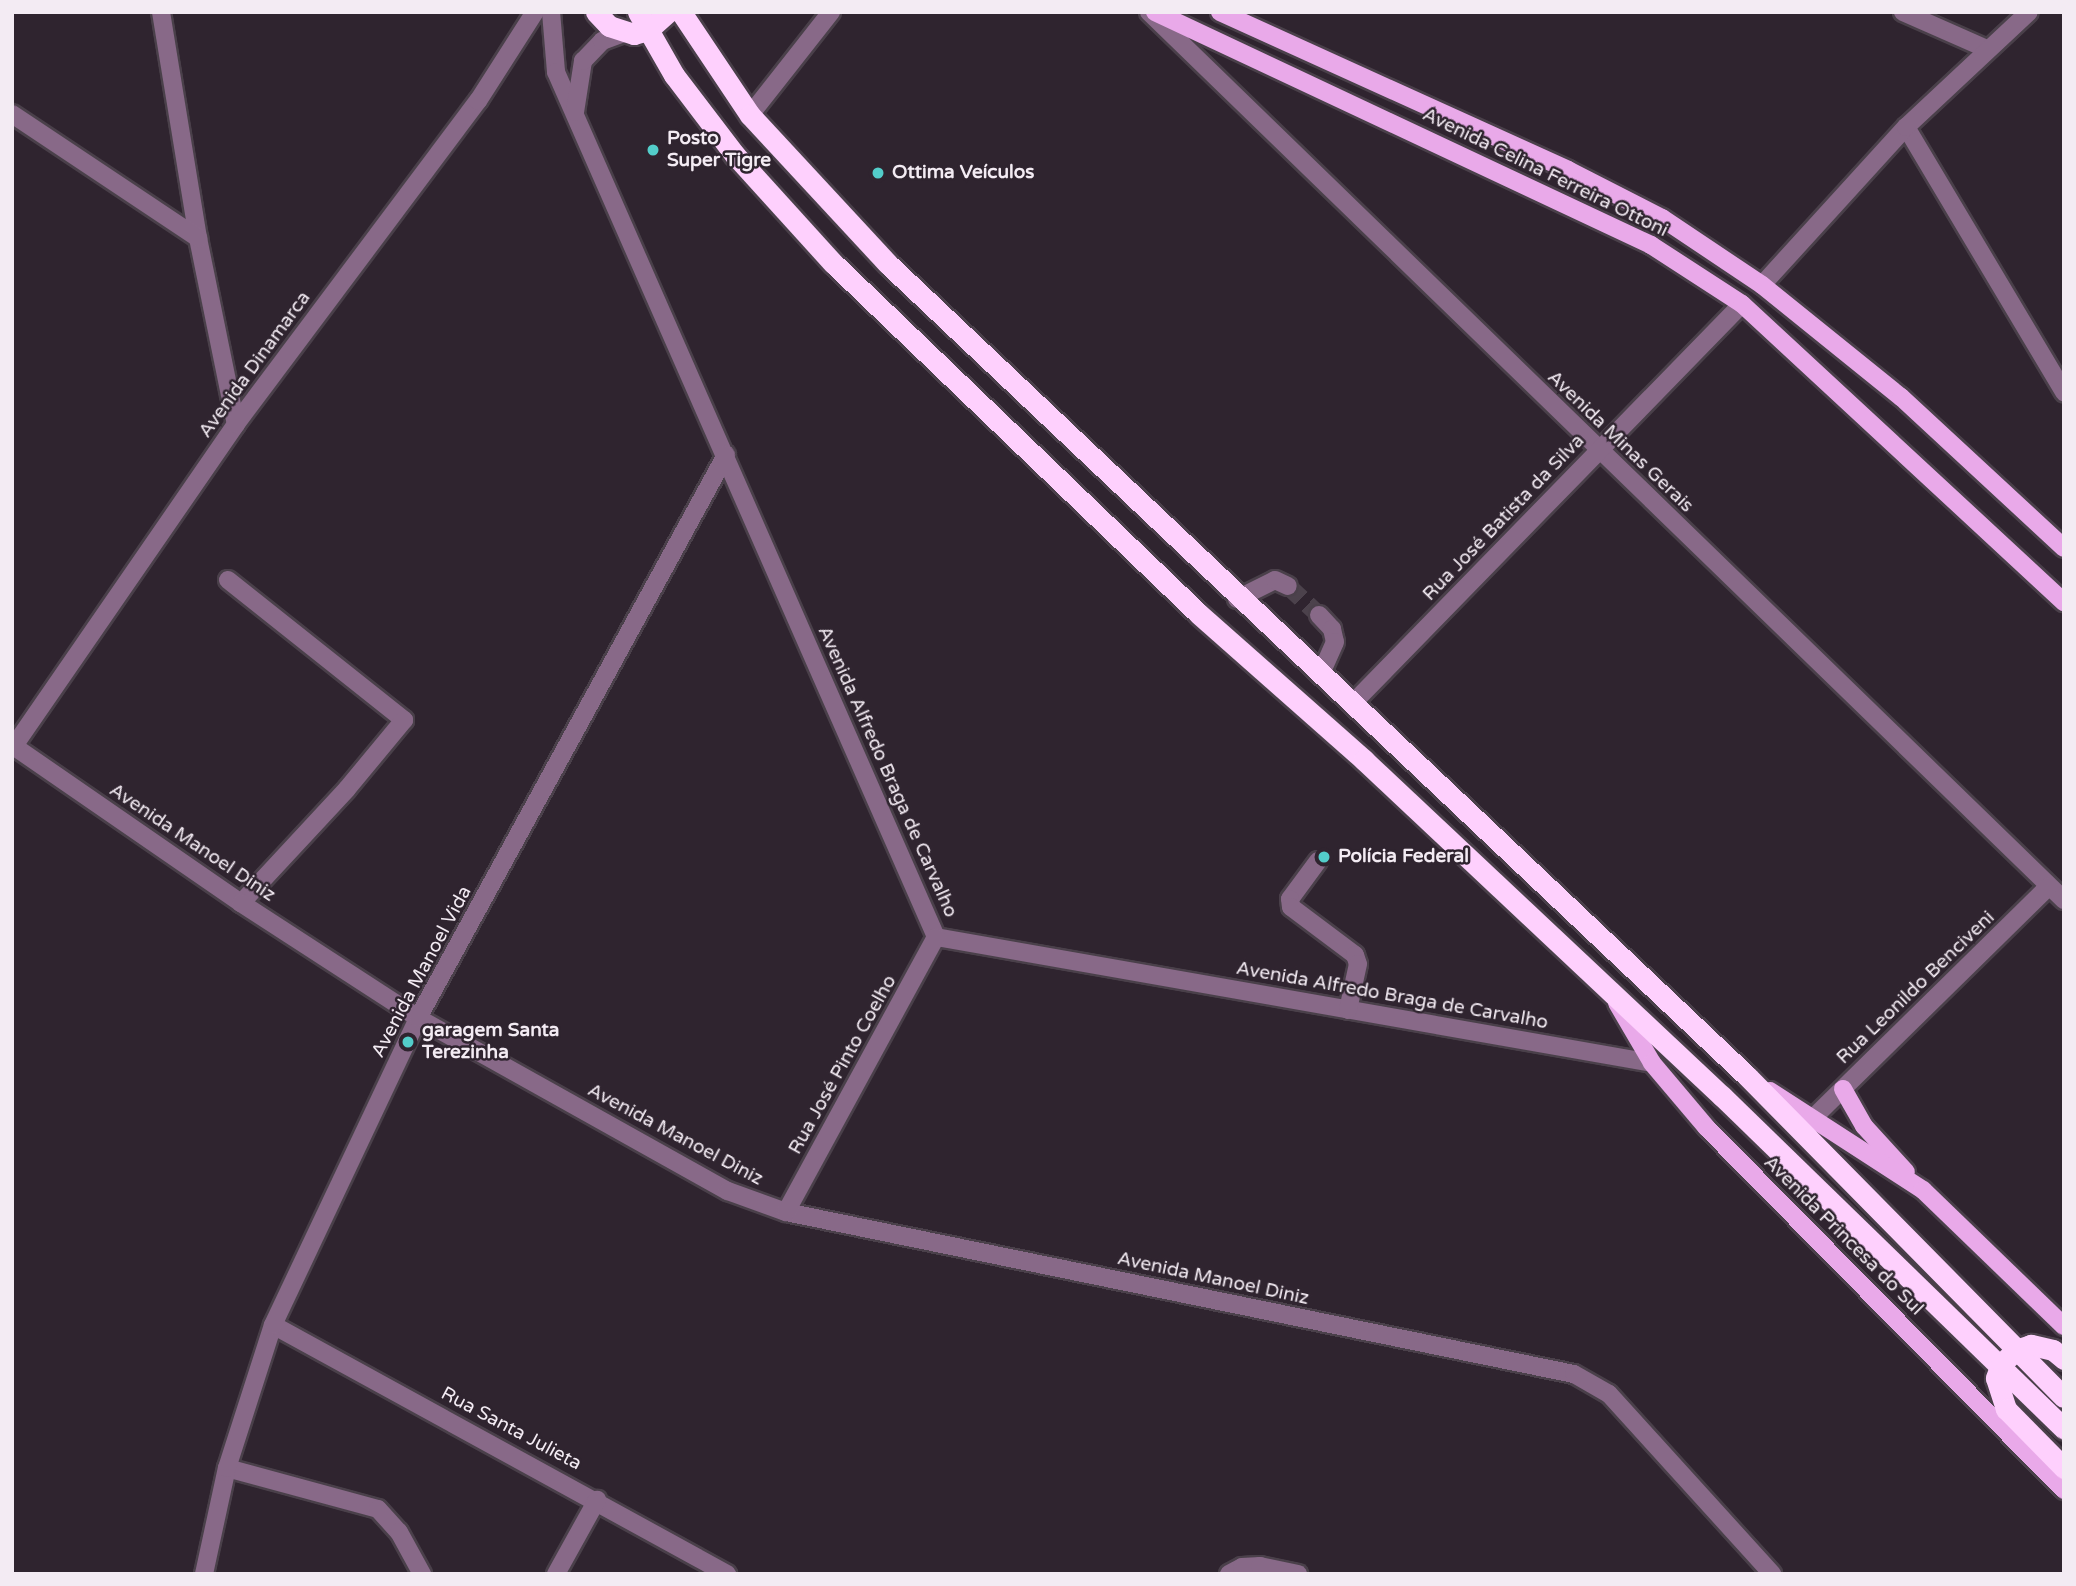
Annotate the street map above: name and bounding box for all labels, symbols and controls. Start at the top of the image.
street label: Avenida Celina Ferreira Ottoni [1419,104,1671,242]
place label: Posto Super Tigre [667,128,771,172]
marker: Posto Super Tigre [645,142,661,158]
place label: Ottima Veículos [892,162,1034,184]
marker: Ottima Veículos [870,165,886,181]
street label: Avenida Dinamarca [194,287,316,443]
street label: Avenida Minas Gerais [1542,366,1698,518]
street label: Rua José Batista da Silva [1418,430,1590,606]
street label: Avenida Alfredo Braga de Carvalho [812,623,962,921]
street label: Avenida Manoel Diniz [105,779,279,907]
place label: Polícia Federal [1338,846,1469,868]
marker: Polícia Federal [1316,849,1332,865]
street label: Avenida Manoel Vida [367,882,477,1062]
street label: Rua Leonildo Benciveni [1832,907,2000,1069]
street label: Avenida Alfredo Braga de Carvalho [1234,957,1550,1035]
street label: Rua José Pinto Coelho [784,971,902,1159]
place label: garagem Santa Terezinha [422,1020,559,1064]
marker: garagem Santa Terezinha [400,1034,416,1050]
street label: Avenida Manoel Diniz [583,1079,767,1191]
street label: Avenida Princesa do Sul [1759,1152,1927,1320]
street label: Avenida Manoel Diniz [1115,1248,1311,1310]
street label: Rua Santa Julieta [437,1382,585,1476]

